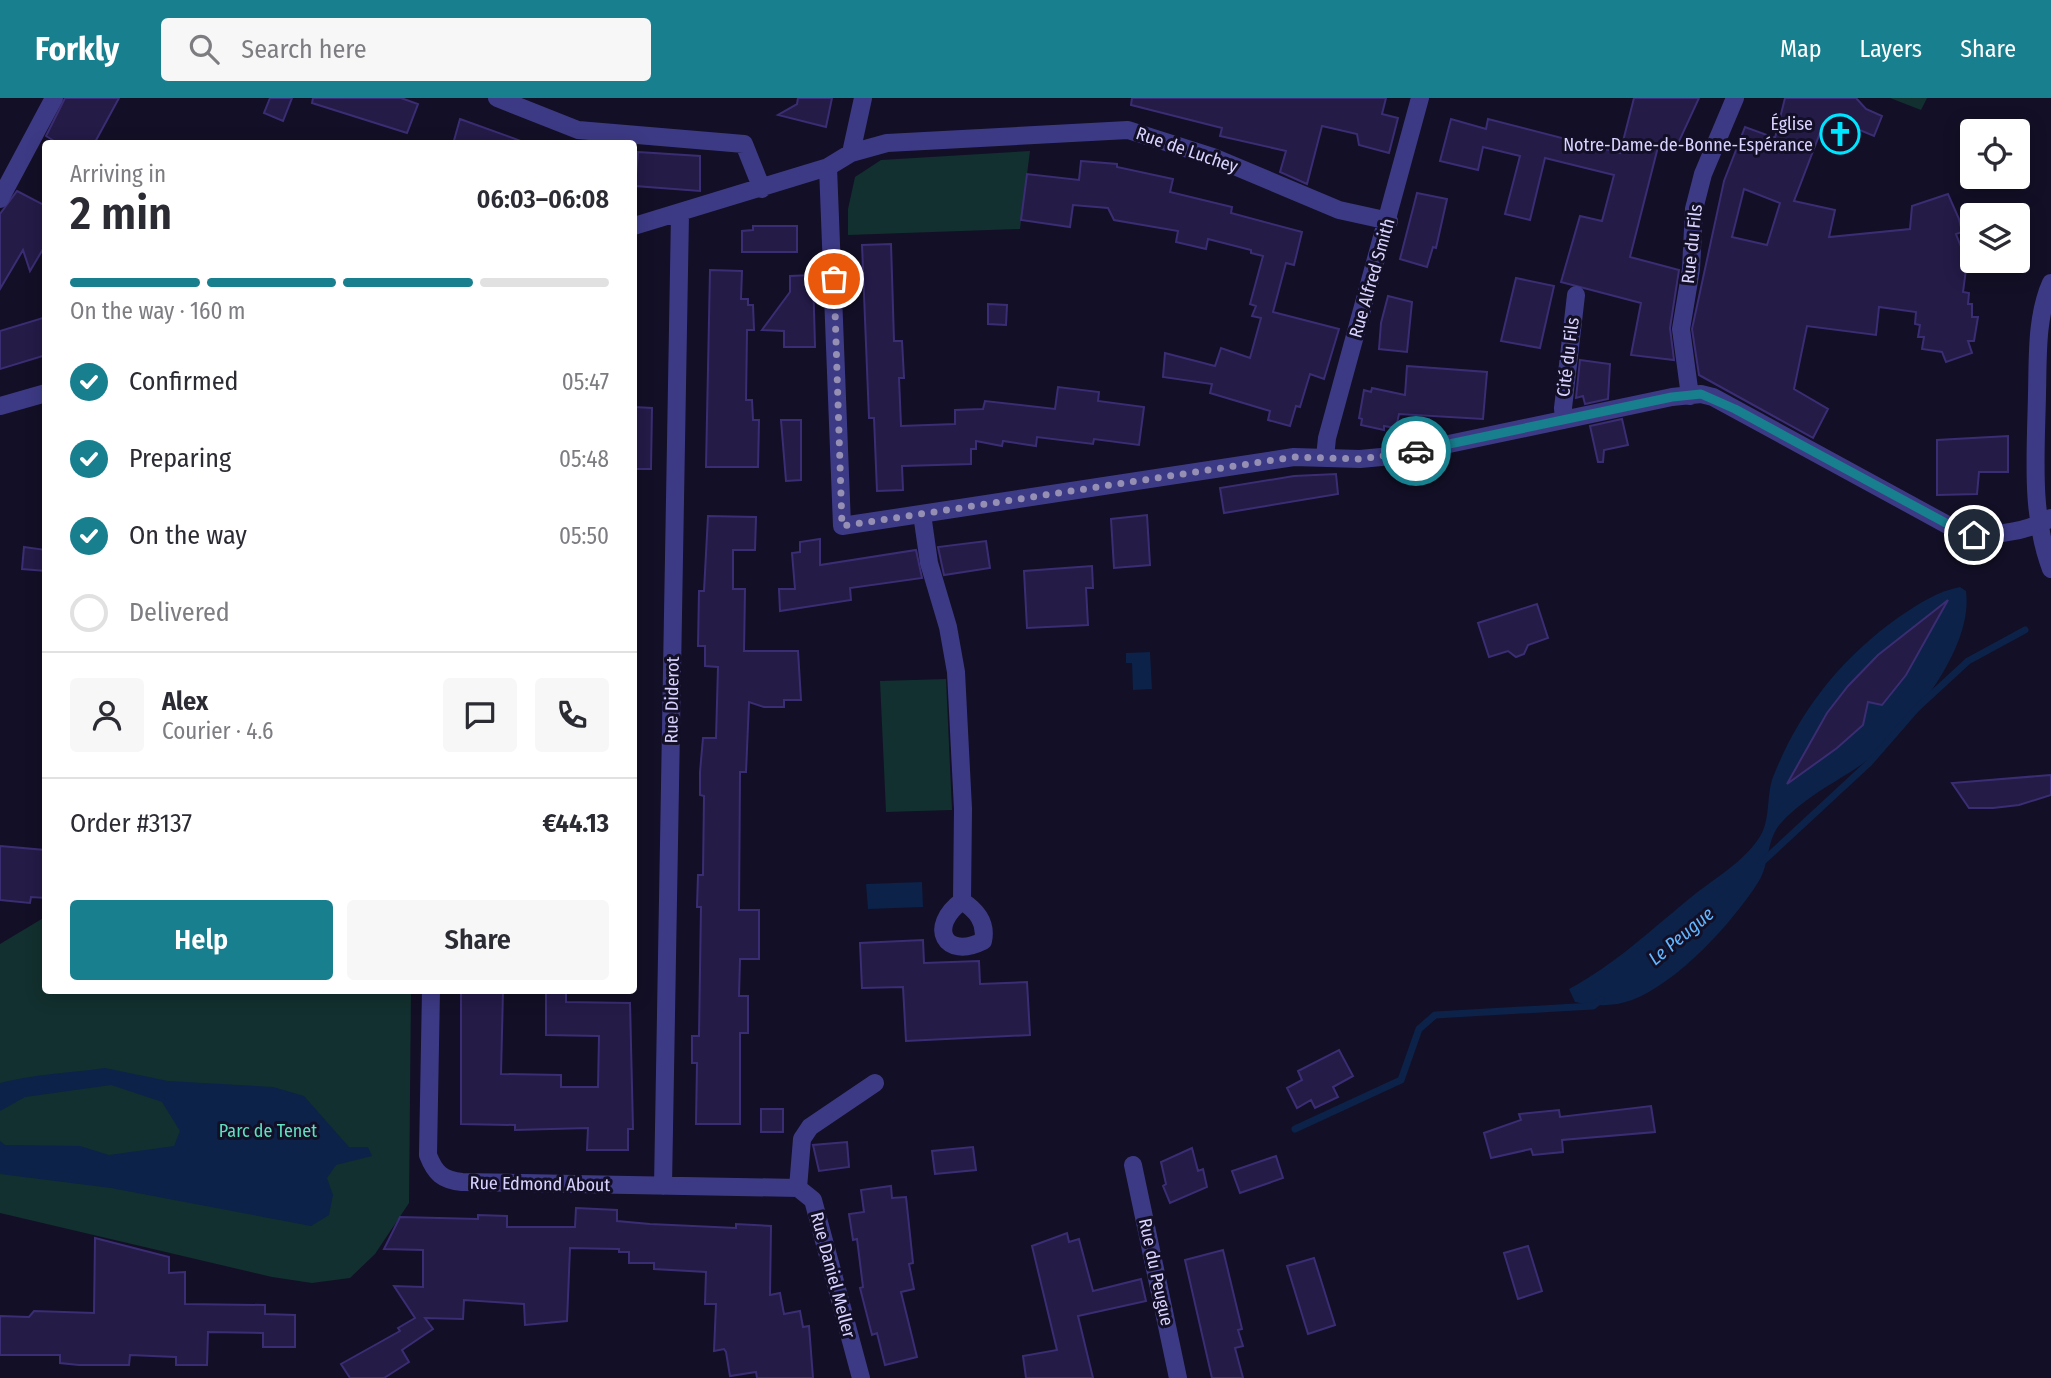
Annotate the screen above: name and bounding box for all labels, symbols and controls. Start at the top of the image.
search box [161,18,651,81]
text: Forkly [35,29,119,69]
icon: search [185,30,223,68]
text: Search here [241,34,367,65]
text: Map [1780,35,1822,63]
text: Layers [1860,35,1922,63]
text: Share [1960,35,2016,63]
place label: Église Notre-Dame-de-Bonne-Espérance [1563,112,1813,156]
church icon: Église Notre-Dame-de-Bonne-Espérance [1819,113,1861,155]
map controls [1960,119,2030,273]
button: locate [1960,119,2030,189]
street label: Rue de Luchey [1133,122,1241,178]
text: Arriving in [70,160,166,188]
text: 06:03–06:08 [476,184,609,215]
text: 2 min [70,186,172,241]
street label: Rue du Fils [1677,203,1707,285]
button: layers [1960,203,2030,273]
street label: Rue Alfred Smith [1344,216,1400,340]
pin [804,249,864,309]
icon: bag [815,260,853,298]
text: On the way · 160 m [70,297,245,325]
street label: Cité du Fils [1552,316,1584,398]
icon: check [70,363,108,401]
text: Confirmed [129,366,239,397]
text: 05:47 [562,368,609,396]
courier [1381,416,1451,486]
icon: car [1397,432,1435,470]
icon: check [70,440,108,478]
text: Preparing [129,443,231,474]
text: 05:48 [559,445,609,473]
pin [1944,505,2004,565]
icon: home [1955,516,1993,554]
icon: check [70,517,108,555]
text: On the way [129,520,247,551]
text: 05:50 [559,522,609,550]
text: Delivered [129,597,230,628]
street label: Rue Diderot [660,656,684,744]
button: person [70,678,144,752]
button: chat [443,678,517,752]
button: phone [535,678,609,752]
text: Alex [162,686,208,717]
text: Courier · 4.6 [162,717,273,745]
text: Order #3137 [70,808,192,839]
text: €44.13 [543,808,609,839]
button: Help [70,900,333,980]
button: Share [347,900,609,980]
water label: Le Peugue [1644,902,1718,970]
park label: Parc de Tenet [219,1120,317,1142]
street label: Rue Edmond About [470,1172,611,1196]
street label: Rue Daniel Meller [806,1210,861,1341]
street label: Rue du Peugue [1134,1216,1178,1328]

